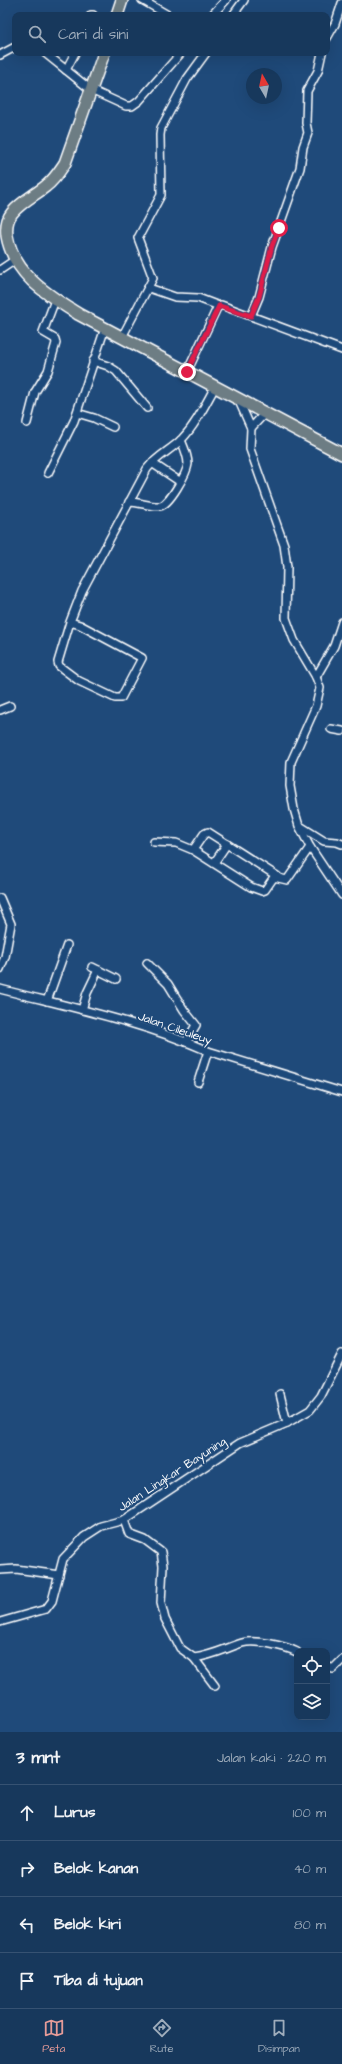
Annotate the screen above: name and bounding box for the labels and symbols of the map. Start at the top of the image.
north arrow [246,68,282,104]
route start [270,219,288,237]
route end [178,363,196,381]
street label: Jalan Cileuleuy [135,1008,214,1050]
street label: Jalan Lingkar Bayuning [115,1433,230,1517]

